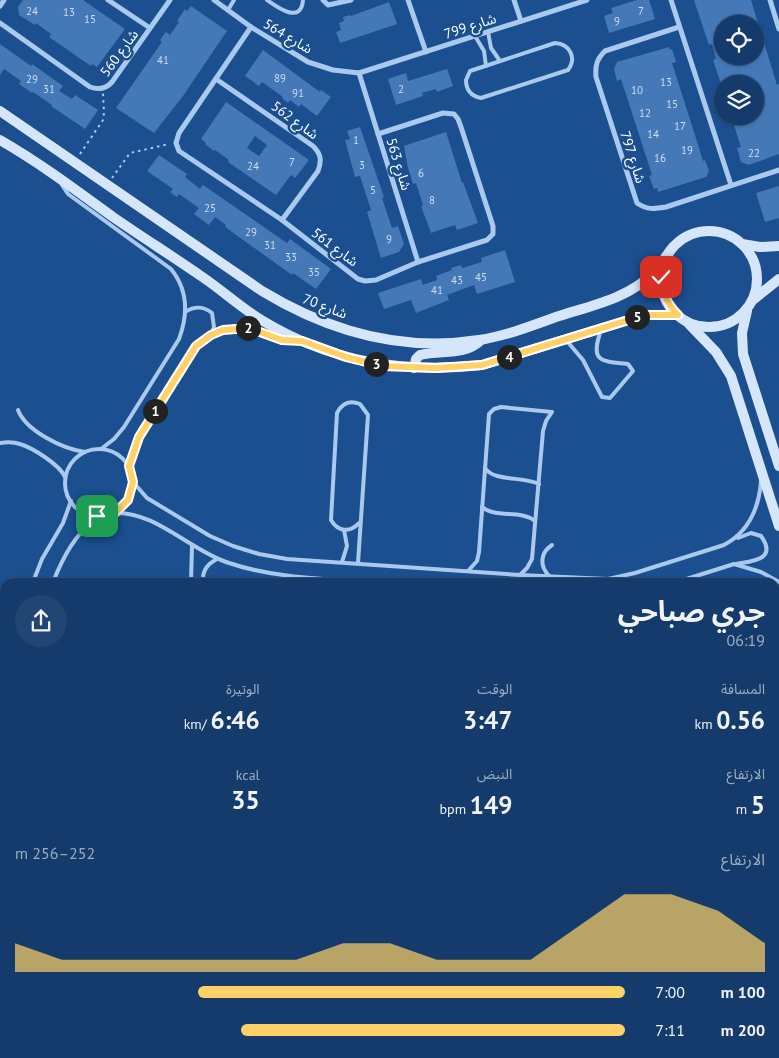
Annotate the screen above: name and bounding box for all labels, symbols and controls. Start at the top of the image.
house number: 24 [26,4,38,18]
house number: 7 [638,4,644,18]
house number: 13 [63,5,75,19]
street label: شارع 799 [442,9,499,45]
house number: 15 [84,12,96,26]
street label: شارع 564 [259,14,316,59]
house number: 9 [614,14,620,28]
map controls [714,15,764,125]
button: locate [714,15,764,65]
street label: شارع 560 [96,26,144,81]
house number: 41 [157,53,169,67]
house number: 89 [274,71,286,85]
house number: 29 [26,72,38,86]
house number: 13 [660,75,672,89]
button: layers [714,75,764,125]
house number: 31 [43,82,55,96]
house number: 2 [398,82,404,96]
house number: 10 [631,83,643,97]
house number: 91 [292,86,304,100]
street label: شارع 562 [267,97,322,145]
house number: 15 [666,97,678,111]
house number: 12 [639,106,651,120]
house number: 17 [674,119,686,133]
house number: 14 [647,127,659,141]
street label: شارع 797 [614,129,650,186]
house number: 1 [353,133,359,147]
street label: شارع 563 [381,136,415,193]
house number: 19 [681,143,693,157]
house number: 22 [748,146,760,160]
house number: 16 [654,151,666,165]
house number: 7 [289,155,295,169]
house number: 3 [359,158,365,172]
house number: 24 [247,159,259,173]
house number: 6 [418,166,424,180]
house number: 5 [370,183,376,197]
house number: 8 [429,193,435,207]
house number: 25 [204,201,216,215]
street label: شارع 561 [307,224,362,272]
house number: 29 [245,225,257,239]
house number: 9 [386,232,392,246]
house number: 31 [264,238,276,252]
house number: 33 [285,250,297,264]
pin [640,256,682,298]
icon: check [647,263,675,291]
house number: 35 [308,265,320,279]
house number: 45 [475,270,487,284]
house number: 43 [451,273,463,287]
house number: 41 [431,283,443,297]
street label: شارع 70 [299,289,350,325]
pin: 5 [624,304,650,330]
text: 5 [634,308,641,326]
pin: 2 [236,316,260,340]
text: 2 [245,319,252,337]
pin: 4 [496,344,522,370]
text: 4 [506,348,513,366]
pin: 3 [364,352,388,376]
text: 3 [373,355,380,373]
pin: 1 [142,398,168,424]
text: 1 [152,402,159,420]
pin [76,495,118,537]
icon: arrive [83,502,111,530]
text: جري صباحي [618,592,765,629]
button: share [15,595,67,647]
text: 06:19 [727,630,765,650]
text: الوتيرة [226,680,260,698]
text: الوقت [477,680,512,698]
text: المسافة [721,680,765,698]
text: 6:46 [210,704,260,736]
text: 3:47 [463,704,512,736]
text: 0.56 [716,704,765,736]
text: /km [184,715,210,733]
text: km [694,715,716,733]
text: النبض [477,765,512,783]
text: الارتفاع [727,765,765,783]
text: kcal [236,766,260,784]
text: 35 [231,784,260,816]
text: 149 [470,789,512,821]
text: 5 [751,789,765,821]
text: bpm [440,800,470,818]
text: m [736,800,751,818]
text: 252–256 m [15,843,95,863]
text: الارتفاع [721,849,765,869]
text: 7:00 [655,982,685,1002]
text: 100 m [721,982,765,1002]
text: 7:11 [655,1020,685,1040]
text: 200 m [721,1020,765,1040]

